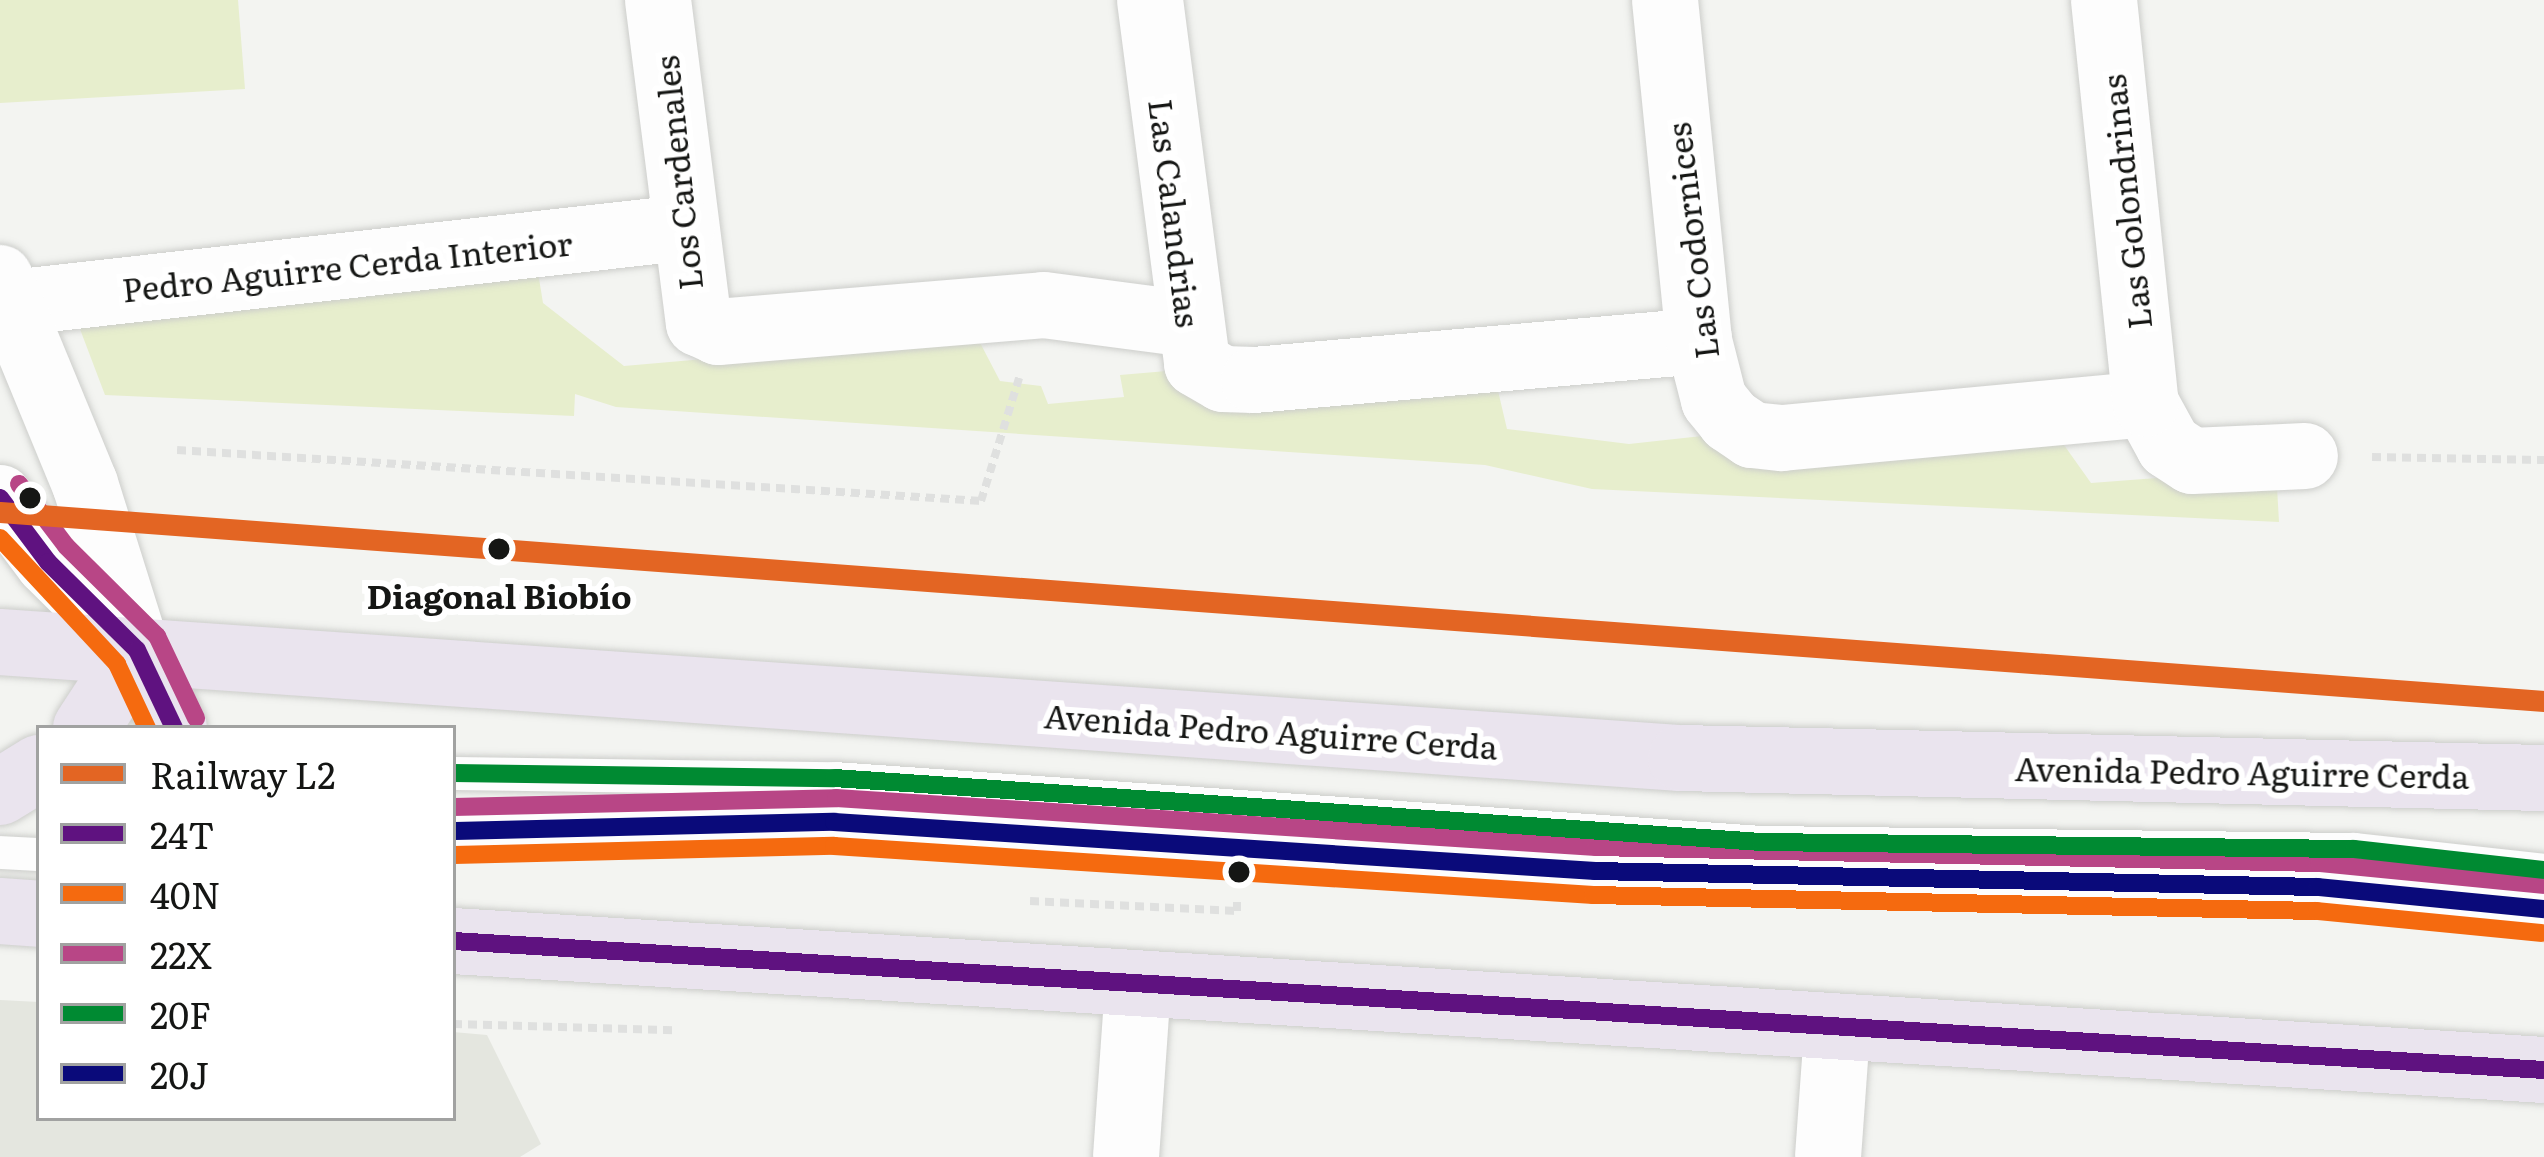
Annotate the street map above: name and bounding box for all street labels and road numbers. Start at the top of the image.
street label: Los Cardenales [645,54,709,292]
street label: Las Golondrinas [2092,73,2158,331]
street label: Las Calandrias [1142,97,1210,329]
street label: Las Codornices [1657,121,1725,361]
street label: Pedro Aguirre Cerda Interior [120,222,574,308]
street label: Avenida Pedro Aguirre Cerda [1043,694,1499,766]
street label: Avenida Pedro Aguirre Cerda [2014,747,2470,795]

